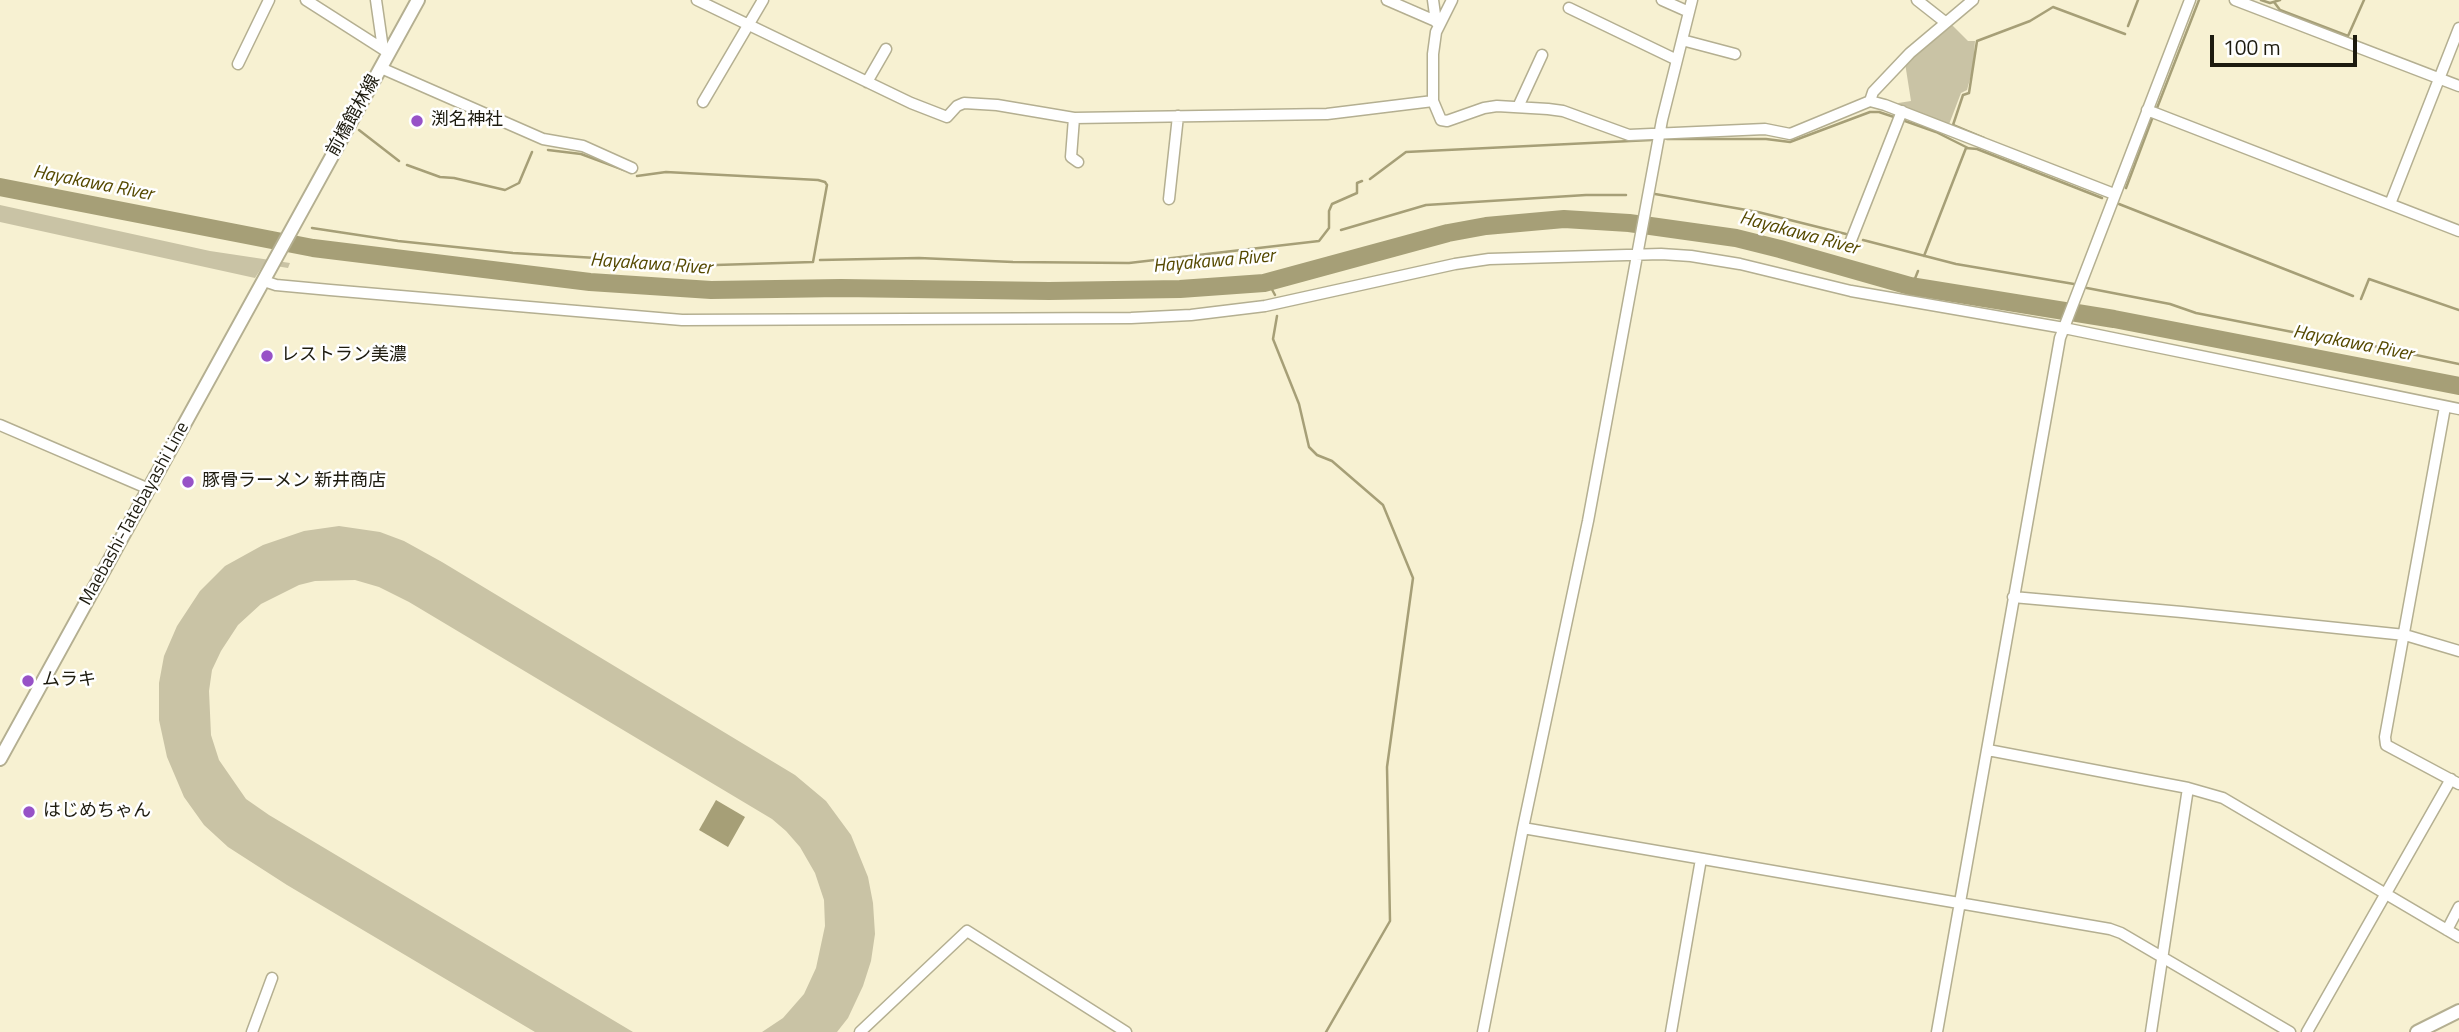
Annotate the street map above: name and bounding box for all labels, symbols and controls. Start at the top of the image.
scale bar [2214,21,2361,65]
text: 100 m [2223,31,2280,63]
street label: 前橋館林線 [323,71,385,161]
place label: 渕名神社 [431,110,503,132]
marker: 渕名神社 [409,113,425,129]
water label: Hayakawa River [31,161,155,207]
water label: Hayakawa River [1737,207,1861,261]
water label: Hayakawa River [1152,245,1276,279]
water label: Hayakawa River [589,249,713,281]
water label: Hayakawa River [2291,321,2415,367]
place label: レストラン美濃 [281,345,407,367]
marker: レストラン美濃 [259,348,275,364]
street label: Maebashi-Tatebayashi Line [76,419,194,609]
place label: 豚骨ラーメン 新井商店 [202,471,386,493]
marker: 豚骨ラーメン 新井商店 [180,474,196,490]
place label: ムラキ [42,670,96,692]
marker: ムラキ [20,673,36,689]
place label: はじめちゃん [43,801,151,823]
marker: はじめちゃん [21,804,37,820]

